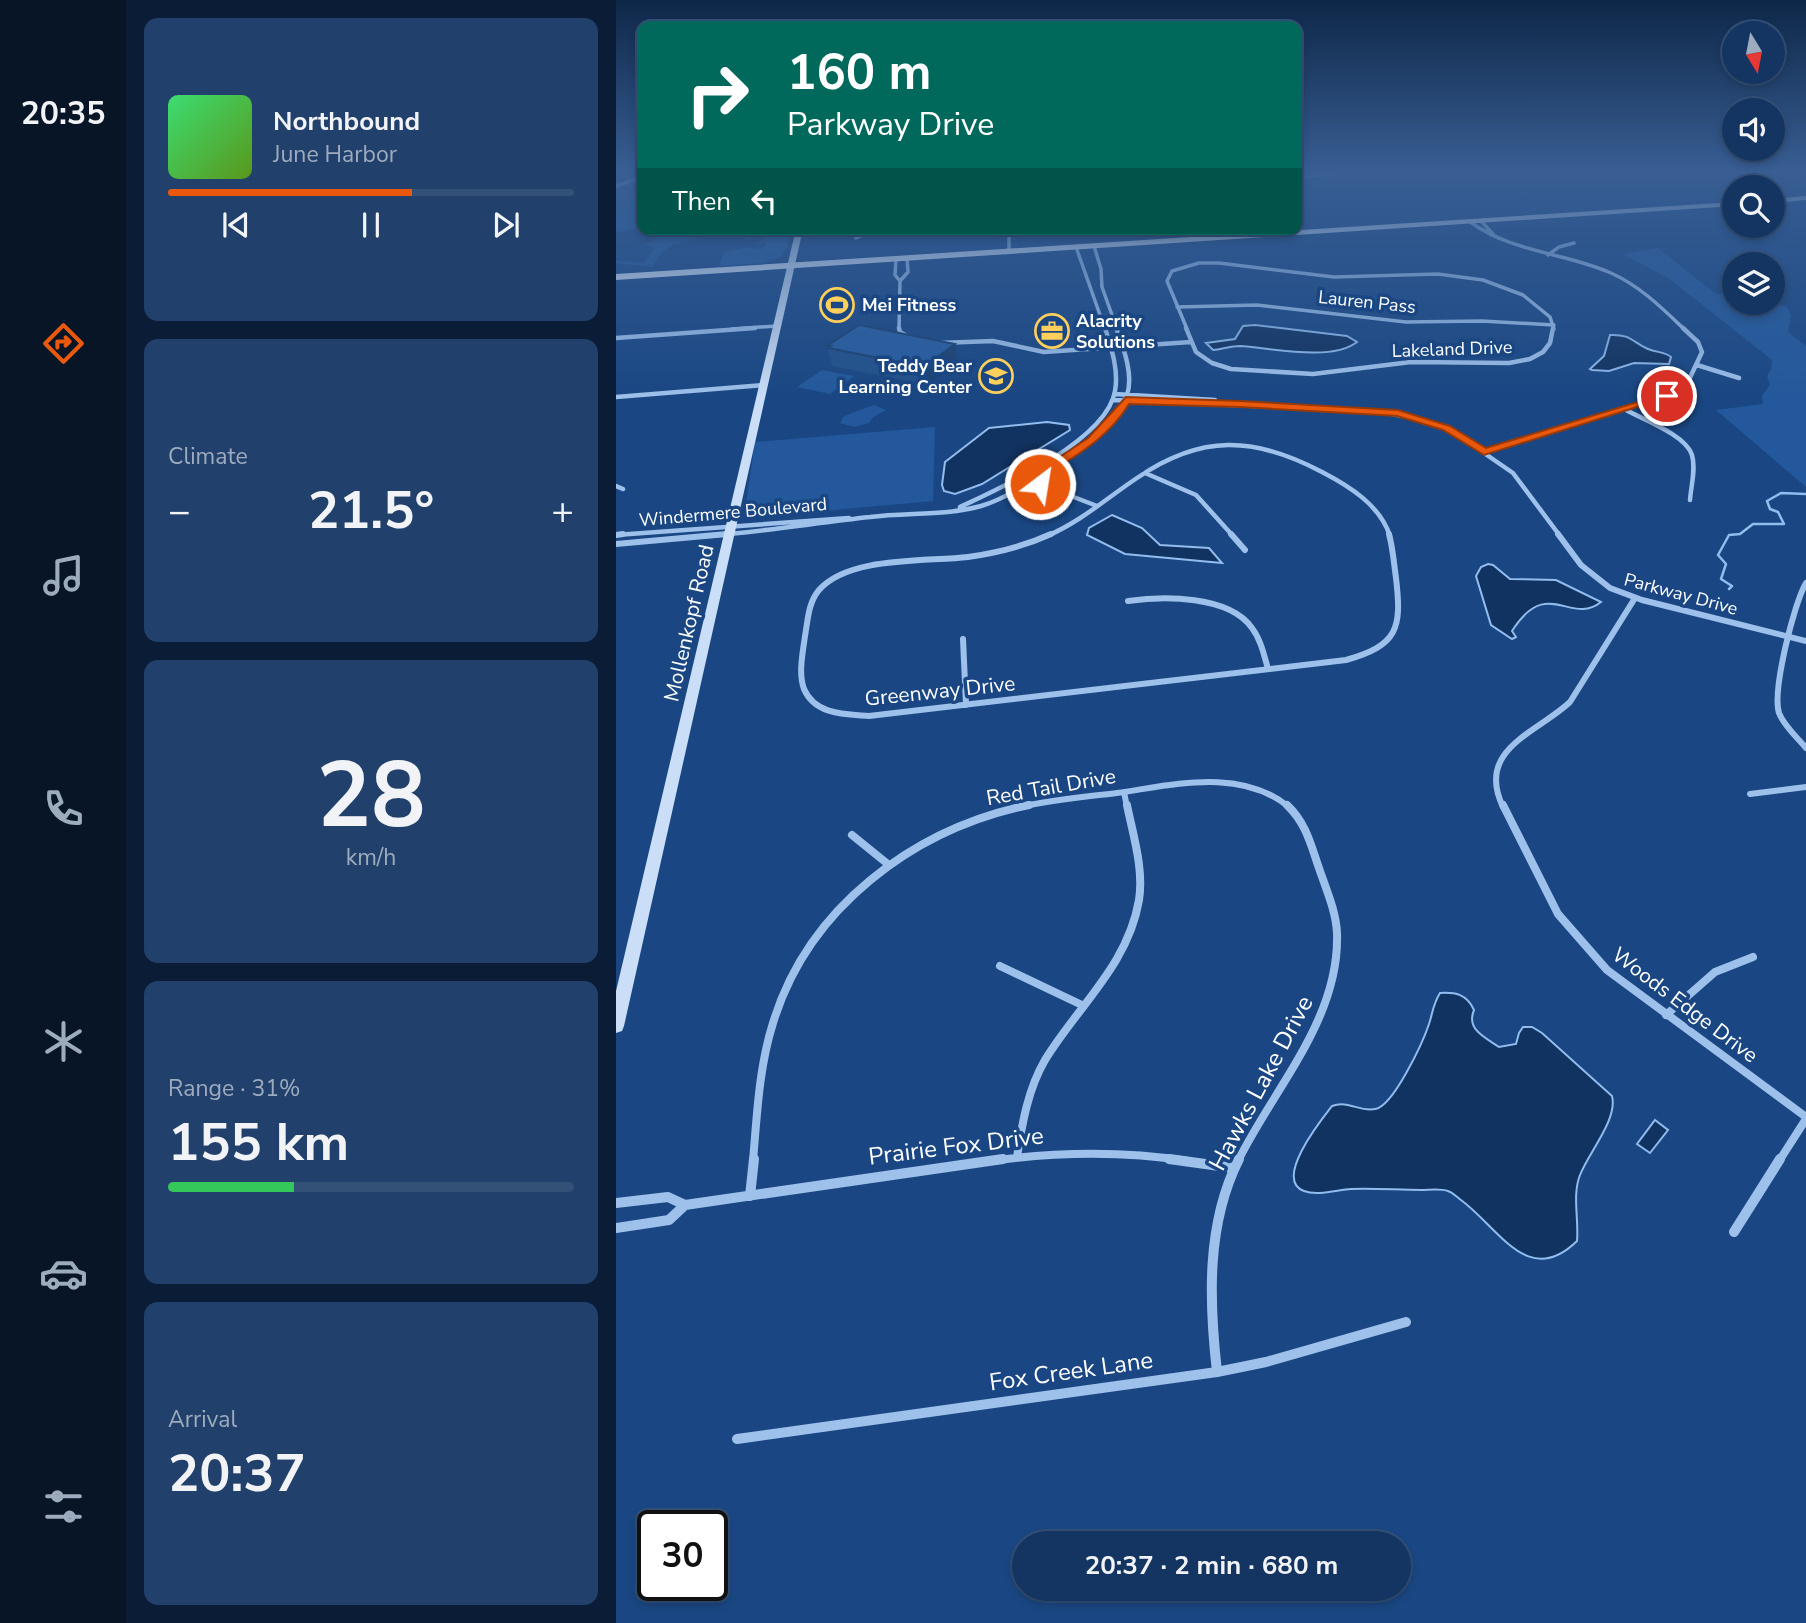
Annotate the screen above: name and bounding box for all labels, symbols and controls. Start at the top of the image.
north arrow [1722,21,1785,84]
map controls [1722,21,1785,315]
text: 160 m [787,39,931,106]
icon: right [672,49,763,140]
text: 20:35 [21,92,105,135]
button: sound [1722,98,1785,161]
text: Parkway Drive [787,103,994,146]
text: Northbound [273,104,420,139]
text: June Harbor [273,139,397,170]
button: search [1722,175,1785,238]
icon: left [745,182,783,220]
text: Then [672,184,731,219]
icon: previous [217,206,255,244]
icon: pause [352,206,390,244]
icon: next [487,206,525,244]
button: layers [1722,252,1785,315]
street label: Lauren Pass [1317,285,1417,319]
sports icon: Mei Fitness [818,286,856,324]
place label: Mei Fitness [862,293,957,317]
place label: Alacrity Solutions [1076,309,1155,354]
office icon: Alacrity Solutions [1033,312,1071,350]
icon: directions [39,319,88,368]
street label: Lakeland Drive [1391,335,1513,363]
place label: Teddy Bear Learning Center [838,354,972,399]
school or university icon: Teddy Bear Learning Center [977,357,1015,395]
pin [1637,366,1697,426]
icon: arrive [1648,377,1686,415]
text: Climate [168,441,248,472]
position arrow [1003,447,1077,521]
text: 21.5° [308,475,434,546]
text: − [168,486,191,537]
text: + [551,486,574,537]
street label: Windermere Boulevard [638,492,828,532]
street label: Mollenkopf Road [657,542,721,704]
icon: music [39,551,88,600]
street label: Parkway Drive [1622,567,1740,621]
street label: Greenway Drive [863,669,1017,713]
text: 28 [316,734,426,858]
street label: Red Tail Drive [984,762,1118,812]
icon: phone [39,784,88,833]
text: km/h [346,842,396,873]
street label: Woods Edge Drive [1606,941,1764,1069]
street label: Hawks Lake Drive [1201,990,1321,1176]
icon: climate [39,1017,88,1066]
text: Range · 31% [168,1073,300,1104]
text: 155 km [168,1107,349,1178]
street label: Prairie Fox Drive [867,1119,1045,1173]
icon: car [39,1249,88,1298]
street label: Fox Creek Lane [987,1344,1155,1398]
text: Arrival [168,1404,237,1435]
text: 20:37 [168,1438,306,1509]
icon: filters [39,1482,88,1531]
speed limit sign: 30 [637,1510,728,1601]
text: 20:37 · 2 min · 680 m [1085,1548,1338,1583]

